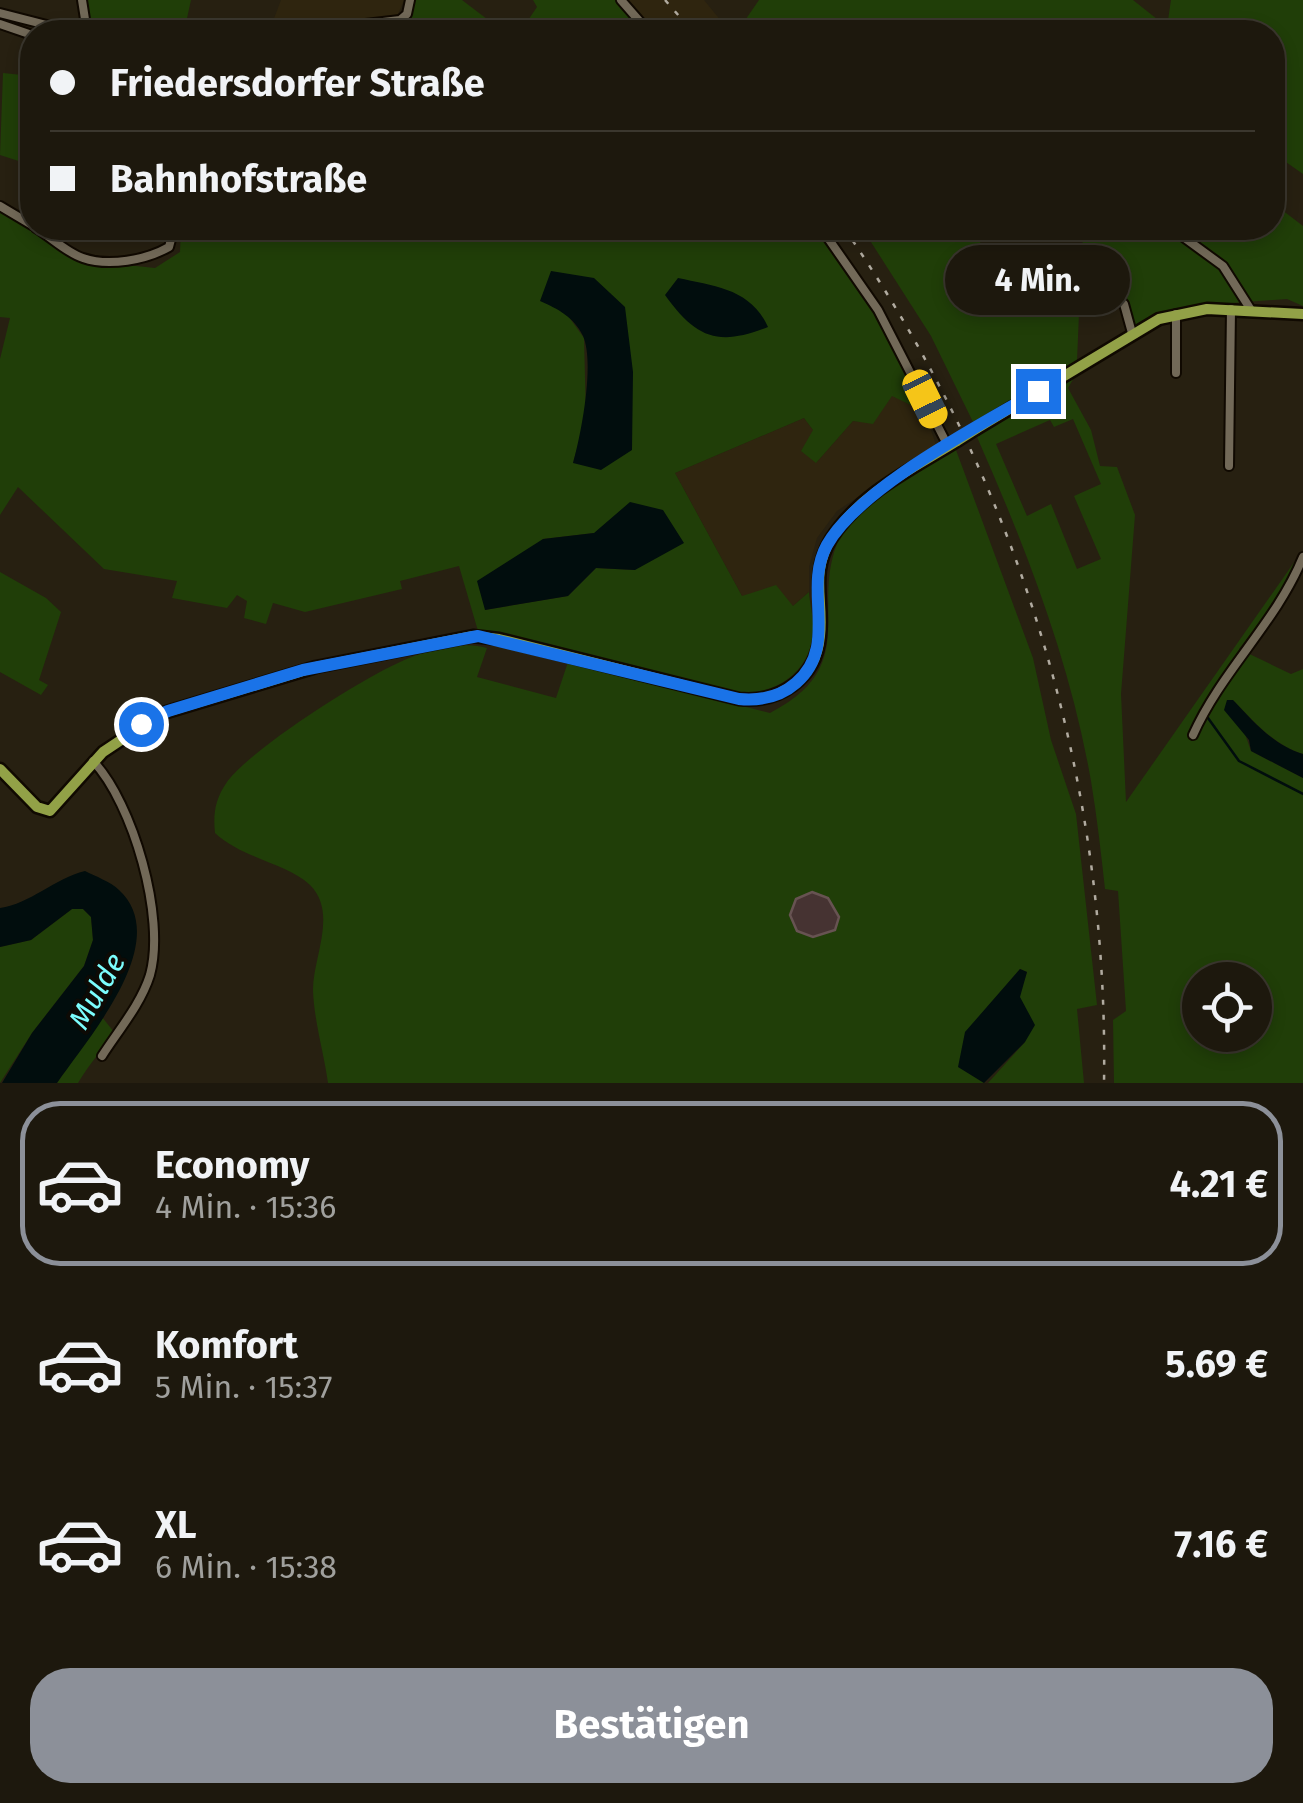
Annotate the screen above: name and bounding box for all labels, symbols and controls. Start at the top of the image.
text: Friedersdorfer Straße [110,60,485,106]
text: Bahnhofstraße [110,156,367,202]
callout: 4 Min. [946,246,1130,316]
text: 4 Min. [995,261,1080,299]
car [898,365,952,433]
route end [1016,369,1061,414]
route start [119,702,164,747]
water label: Mulde [61,946,133,1036]
map controls [1182,962,1272,1052]
button: locate [1182,962,1272,1052]
icon: car [35,1139,125,1229]
text: Economy [155,1142,310,1188]
text: 4.21 € [1170,1161,1268,1207]
text: 4 Min. · 15:36 [155,1188,336,1226]
icon: car [35,1319,125,1409]
text: Komfort [155,1322,298,1368]
text: 5.69 € [1165,1341,1268,1387]
text: 5 Min. · 15:37 [155,1368,332,1406]
icon: car [35,1499,125,1589]
text: XL [155,1502,197,1548]
text: 7.16 € [1174,1521,1268,1567]
text: 6 Min. · 15:38 [155,1548,337,1586]
button: Bestätigen [30,1668,1273,1783]

